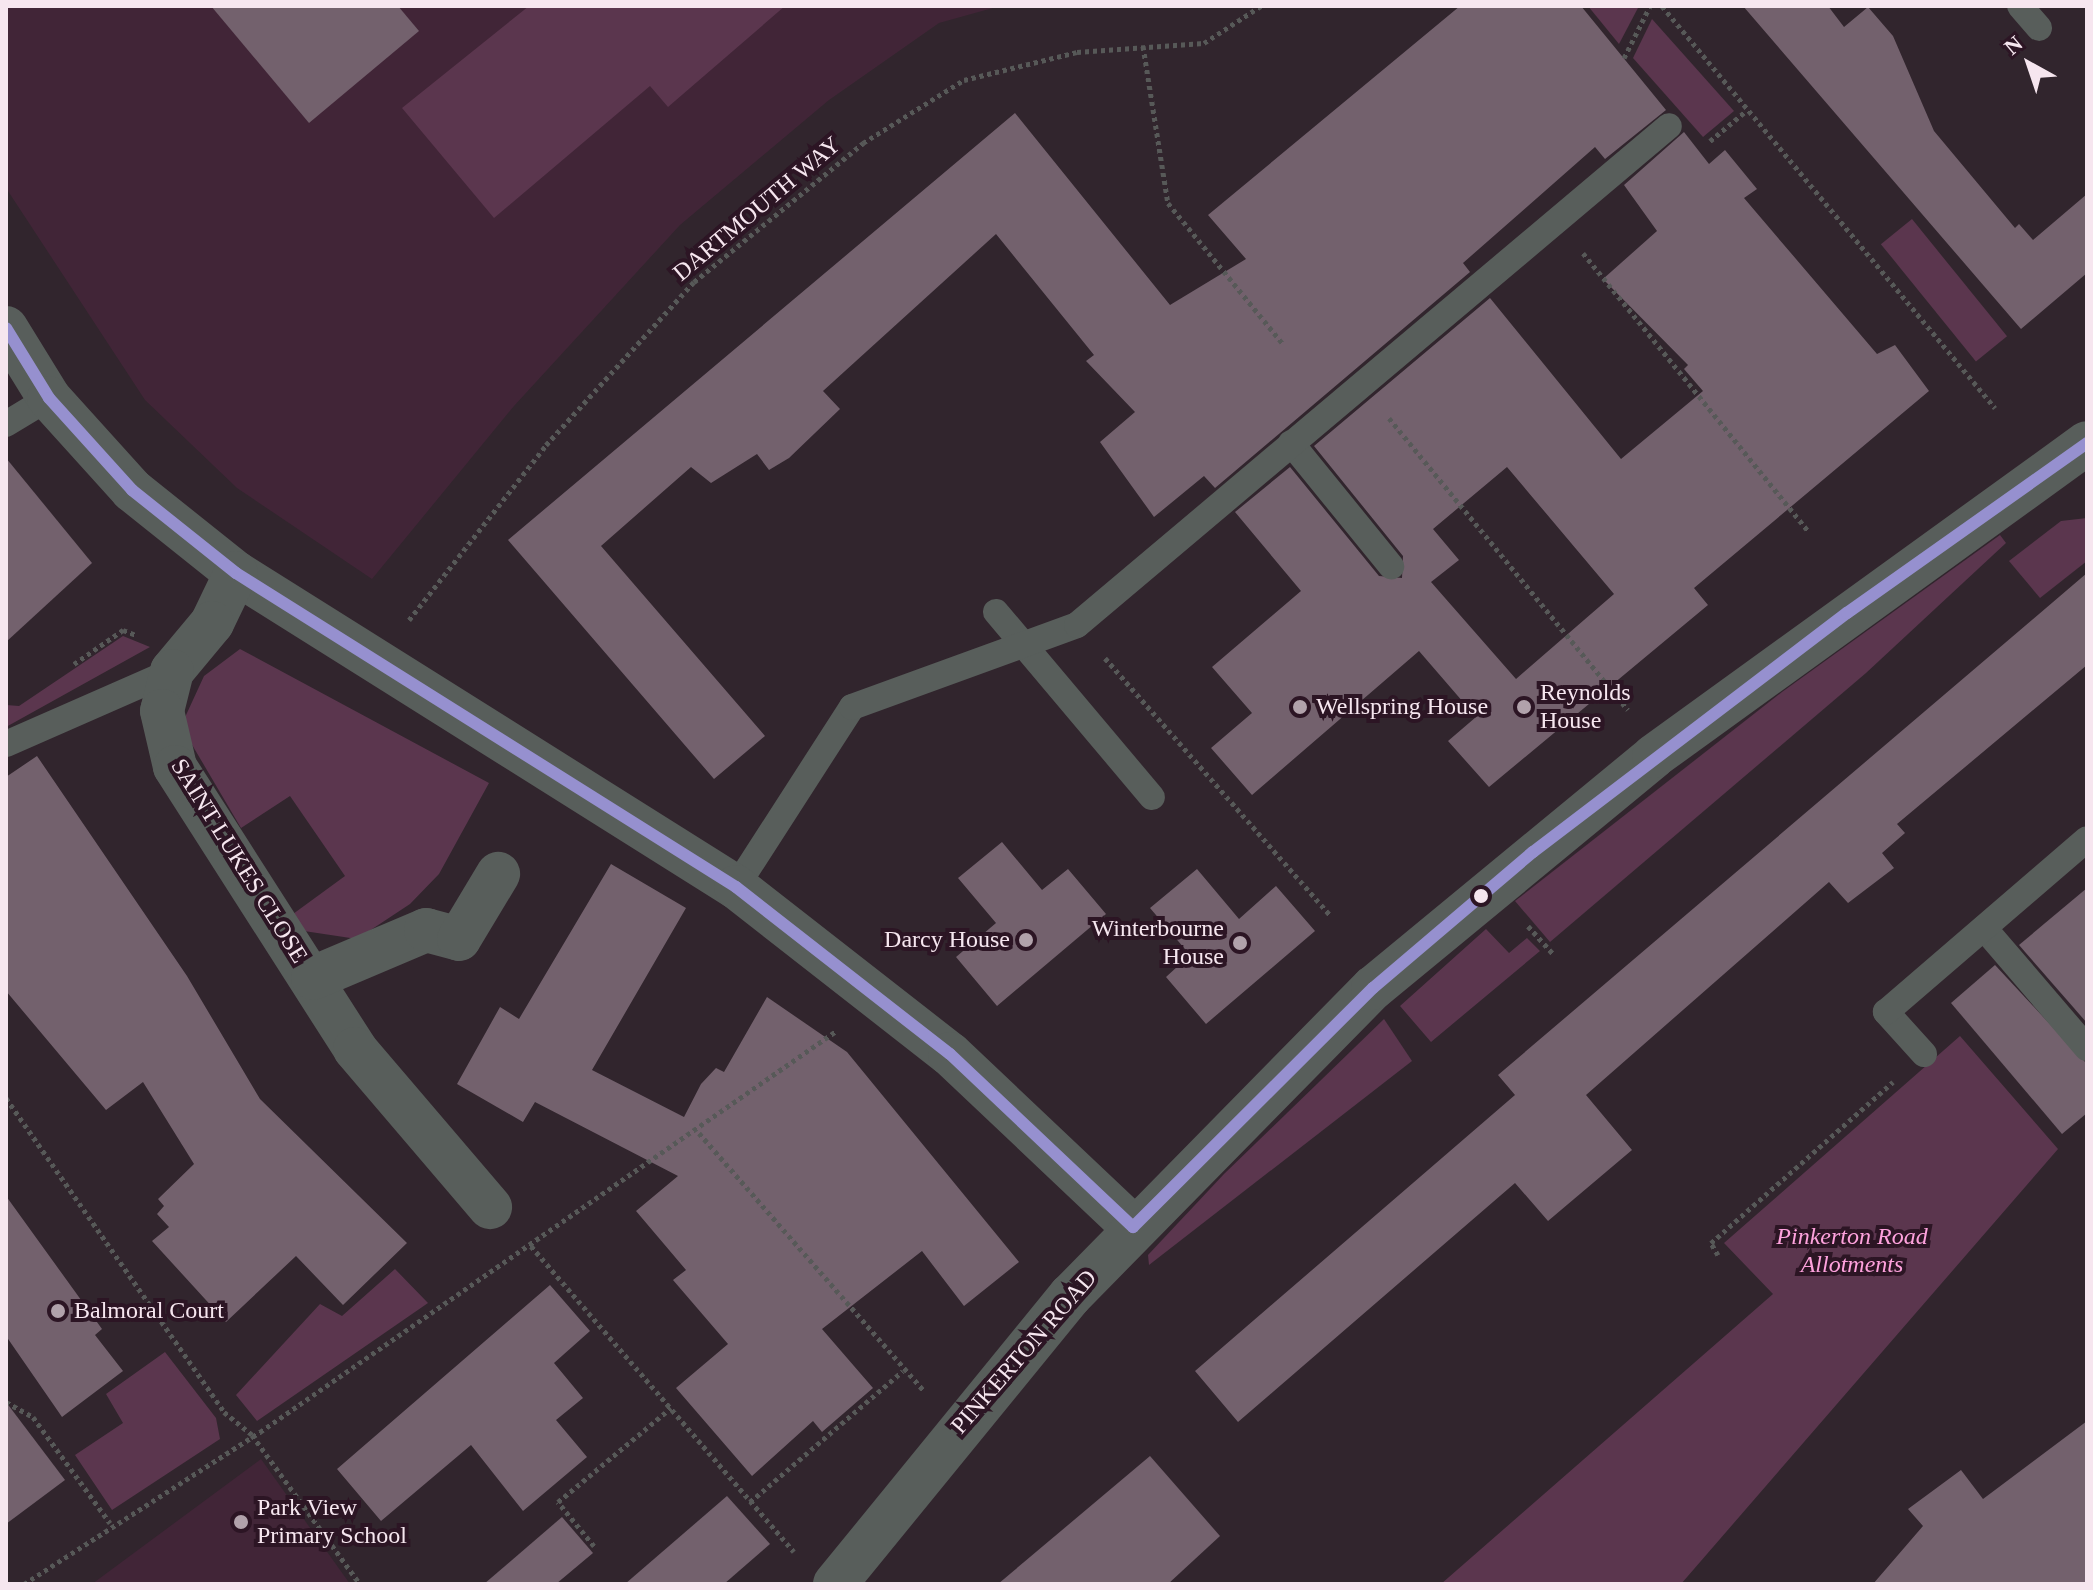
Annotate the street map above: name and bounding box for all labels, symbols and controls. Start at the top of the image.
north arrow [1989,24,2069,104]
text: N [1999,31,2027,60]
street label: DARTMOUTH WAY [667,130,847,288]
place label: Reynolds House [1540,679,1631,735]
place label: Wellspring House [1316,693,1488,721]
marker: Wellspring House [1291,698,1309,716]
marker: Reynolds House [1515,698,1533,716]
street label: SAINT LUKES CLOSE [164,753,314,969]
unlabelled marker [1473,888,1489,904]
place label: Winterbourne House [1092,915,1224,971]
place label: Darcy House [884,926,1010,954]
marker: Darcy House [1017,931,1035,949]
marker: Winterbourne House [1231,934,1249,952]
park label: Pinkerton Road Allotments [1776,1223,1928,1279]
street label: PINKERTON ROAD [945,1264,1103,1440]
place label: Balmoral Court [74,1297,224,1325]
marker: Balmoral Court [49,1302,67,1320]
place label: Park View Primary School [257,1494,407,1550]
marker: Park View Primary School [232,1513,250,1531]

